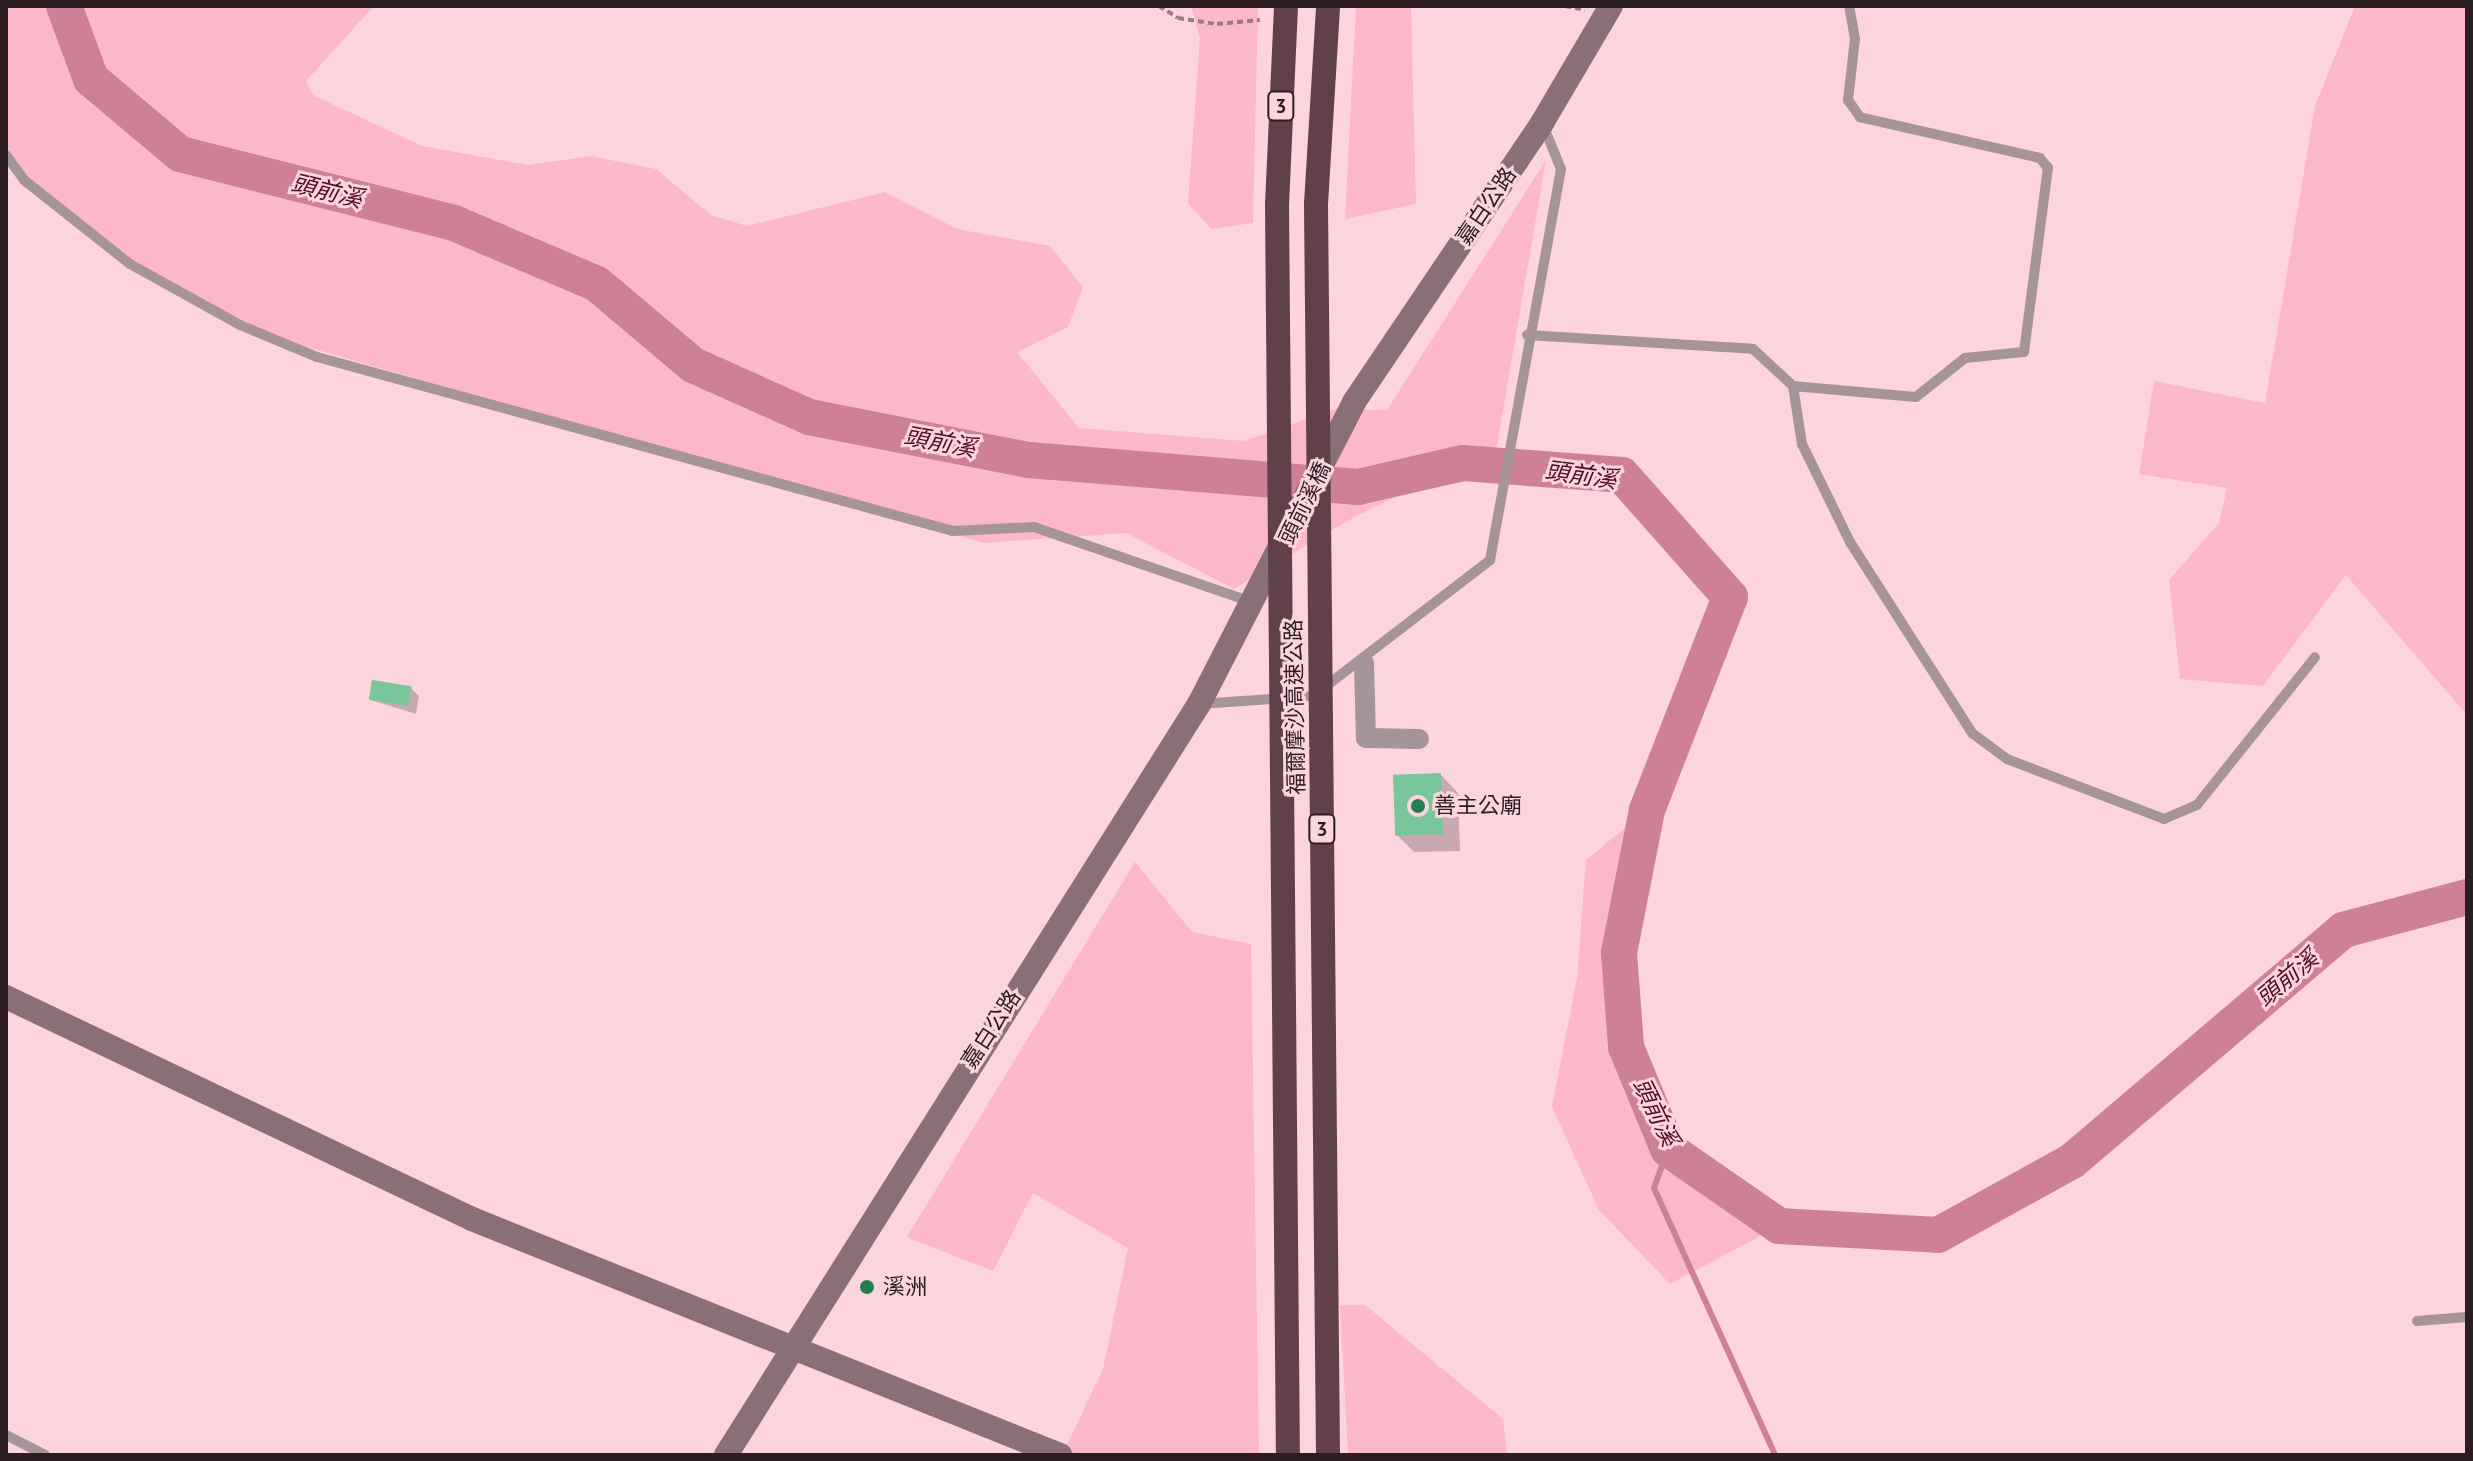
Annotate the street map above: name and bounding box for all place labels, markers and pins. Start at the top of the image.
place label: 善主公廟 [1434,793,1522,819]
marker: 善主公廟 [1409,797,1427,815]
place label: 溪洲 [883,1274,927,1300]
marker: 溪洲 [858,1278,876,1296]

